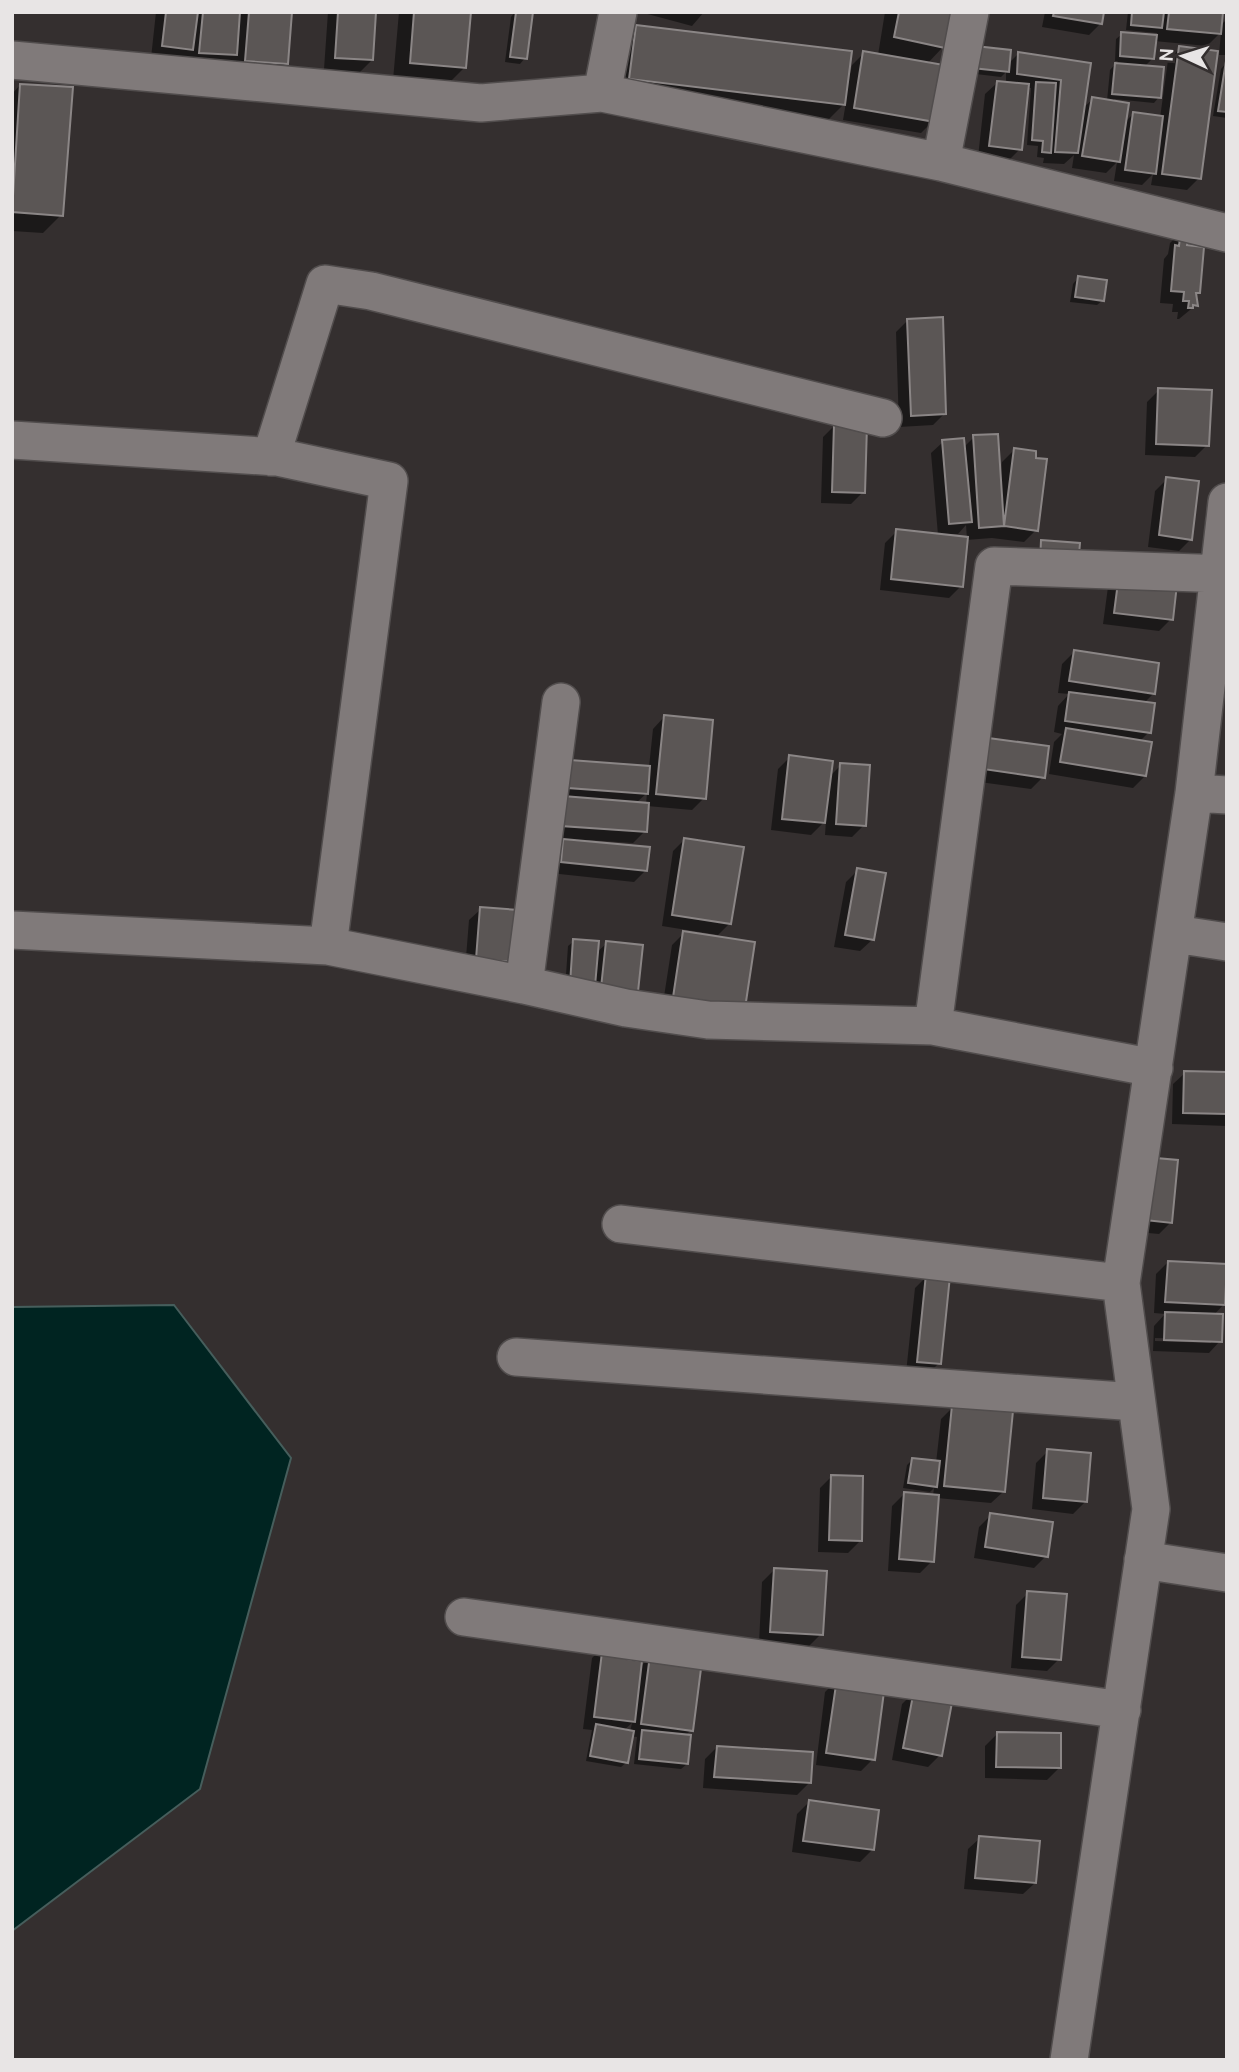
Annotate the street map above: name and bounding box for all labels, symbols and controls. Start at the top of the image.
north arrow [1148,21,1218,91]
text: N [1155,47,1178,62]

